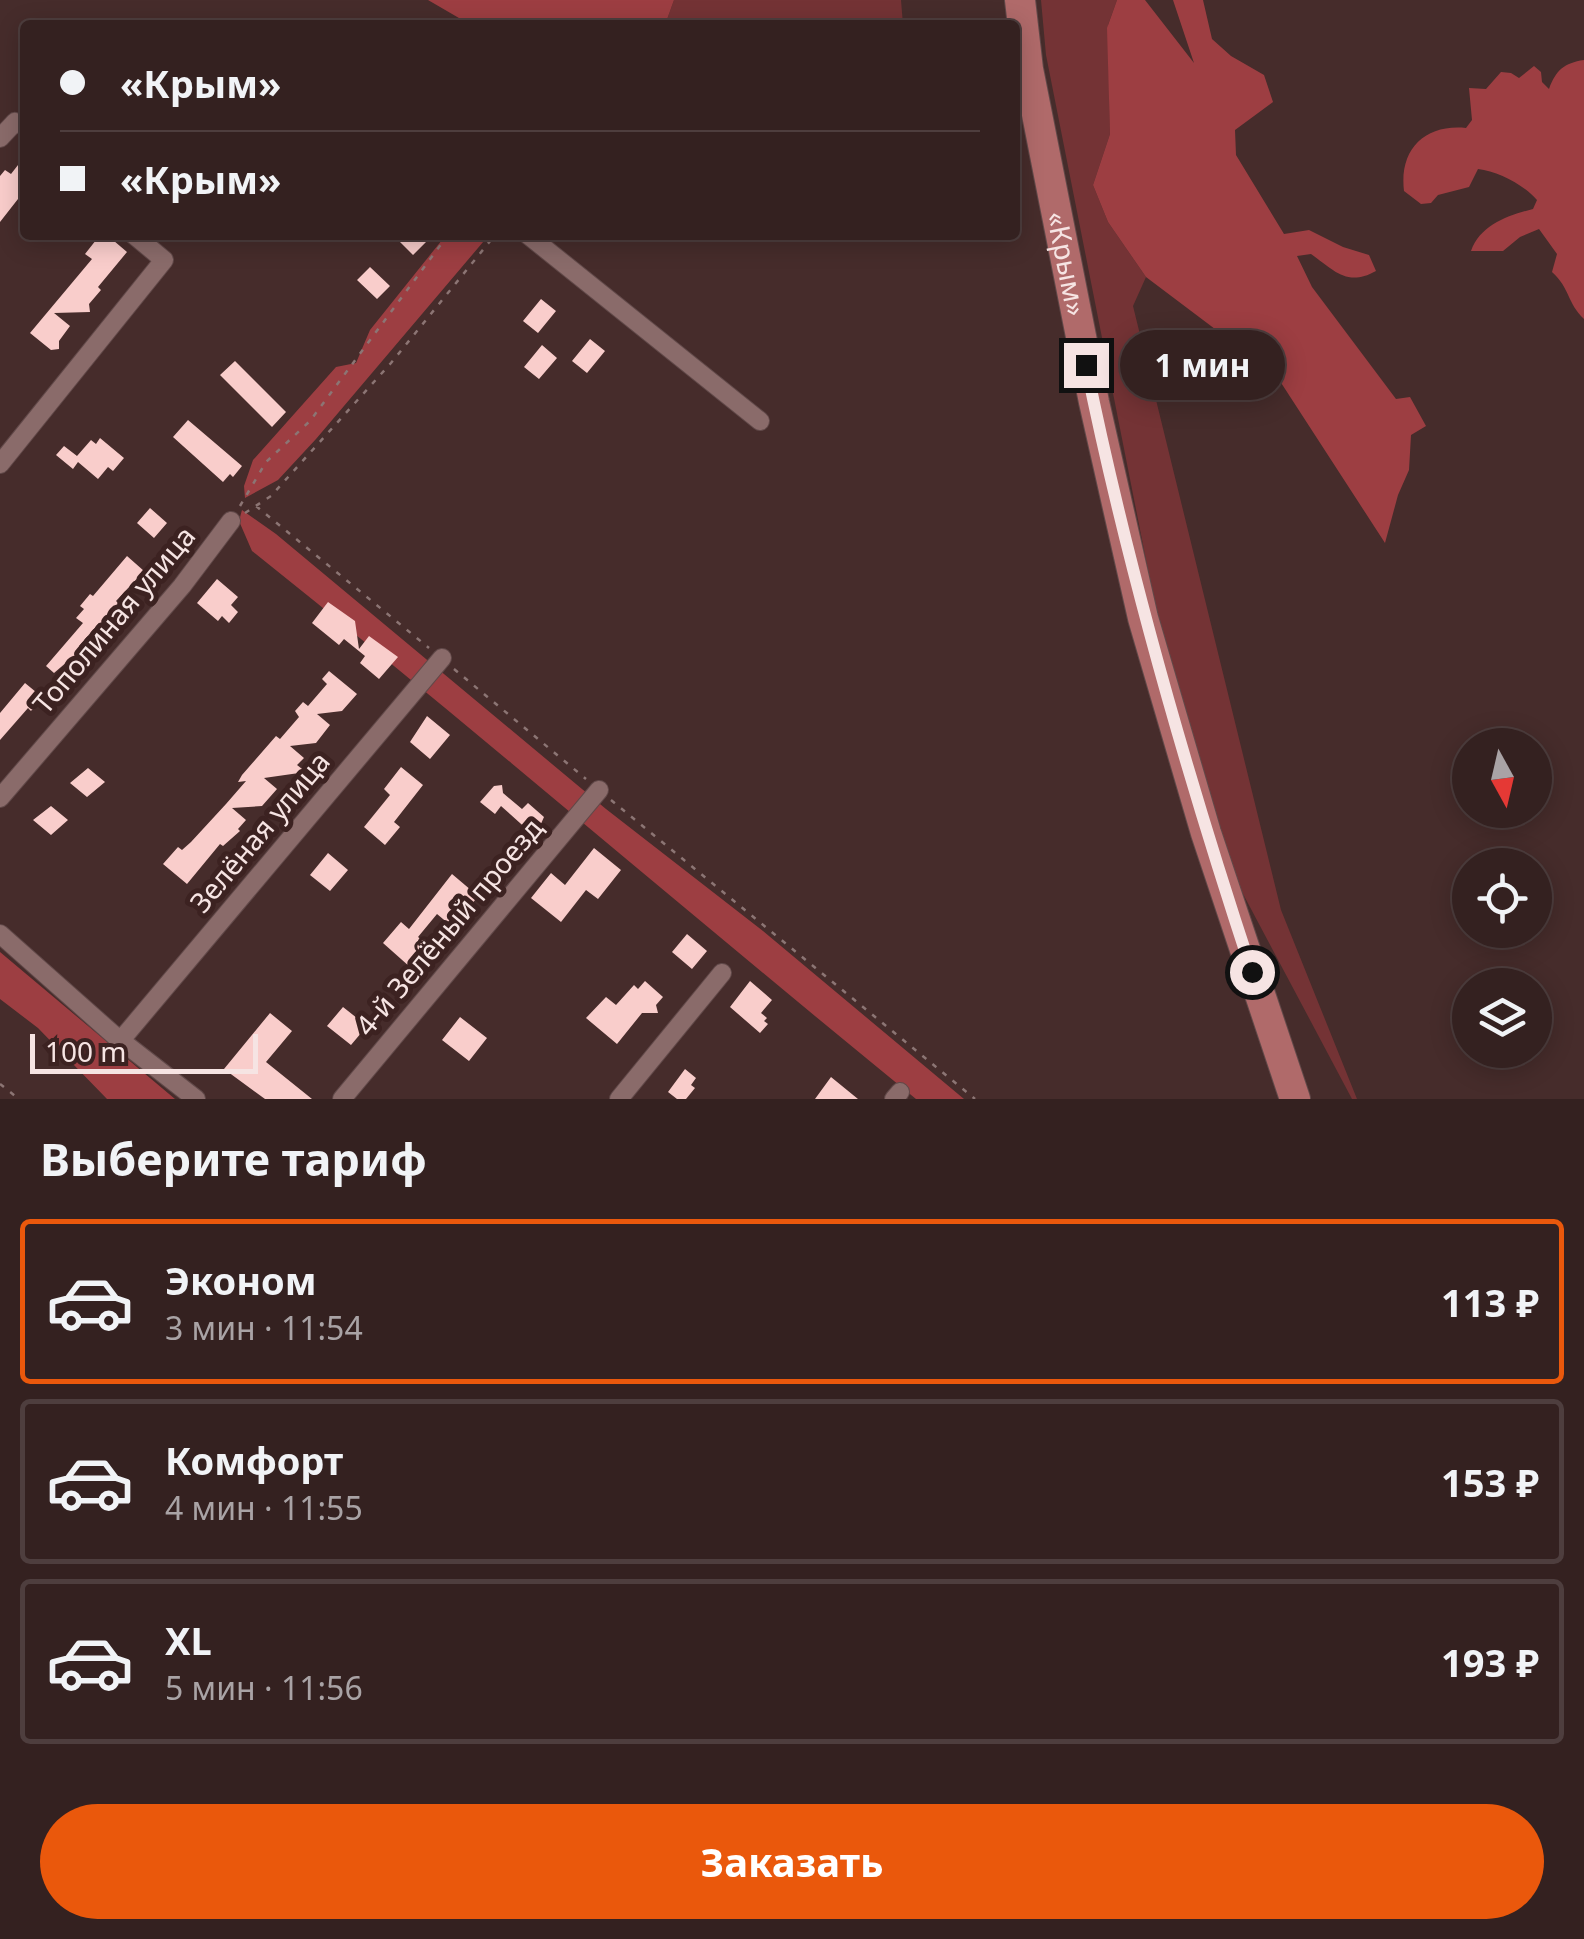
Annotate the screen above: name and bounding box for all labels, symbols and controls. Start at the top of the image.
text: «Крым» [120,57,281,109]
text: «Крым» [120,153,281,205]
street label: «Крым» [1039,208,1097,319]
callout: 1 мин [1121,330,1286,400]
route end [1064,343,1109,388]
text: 1 мин [1155,343,1250,386]
street label: Тополиная улица [23,517,203,721]
north arrow [1452,728,1552,828]
map controls [1452,728,1552,1068]
street label: Зелёная улица [181,743,338,920]
street label: 4-й Зелёный проезд [346,810,551,1043]
button: locate [1452,848,1552,948]
route start [1230,950,1275,995]
button: layers [1452,968,1552,1068]
scale bar [30,1029,258,1074]
text: 100 m [45,1032,127,1070]
text: Выберите тариф [40,1128,427,1189]
text: Эконом [165,1254,317,1306]
icon: car [45,1257,135,1347]
text: 113 ₽ [1441,1276,1539,1328]
text: 3 мин · 11:54 [165,1306,363,1349]
text: Комфорт [165,1434,343,1486]
icon: car [45,1437,135,1527]
text: 153 ₽ [1441,1456,1539,1508]
text: 4 мин · 11:55 [165,1486,363,1529]
text: XL [165,1614,212,1666]
icon: car [45,1617,135,1707]
text: 193 ₽ [1441,1636,1539,1688]
text: 5 мин · 11:56 [165,1666,363,1709]
button: Заказать [40,1804,1544,1919]

